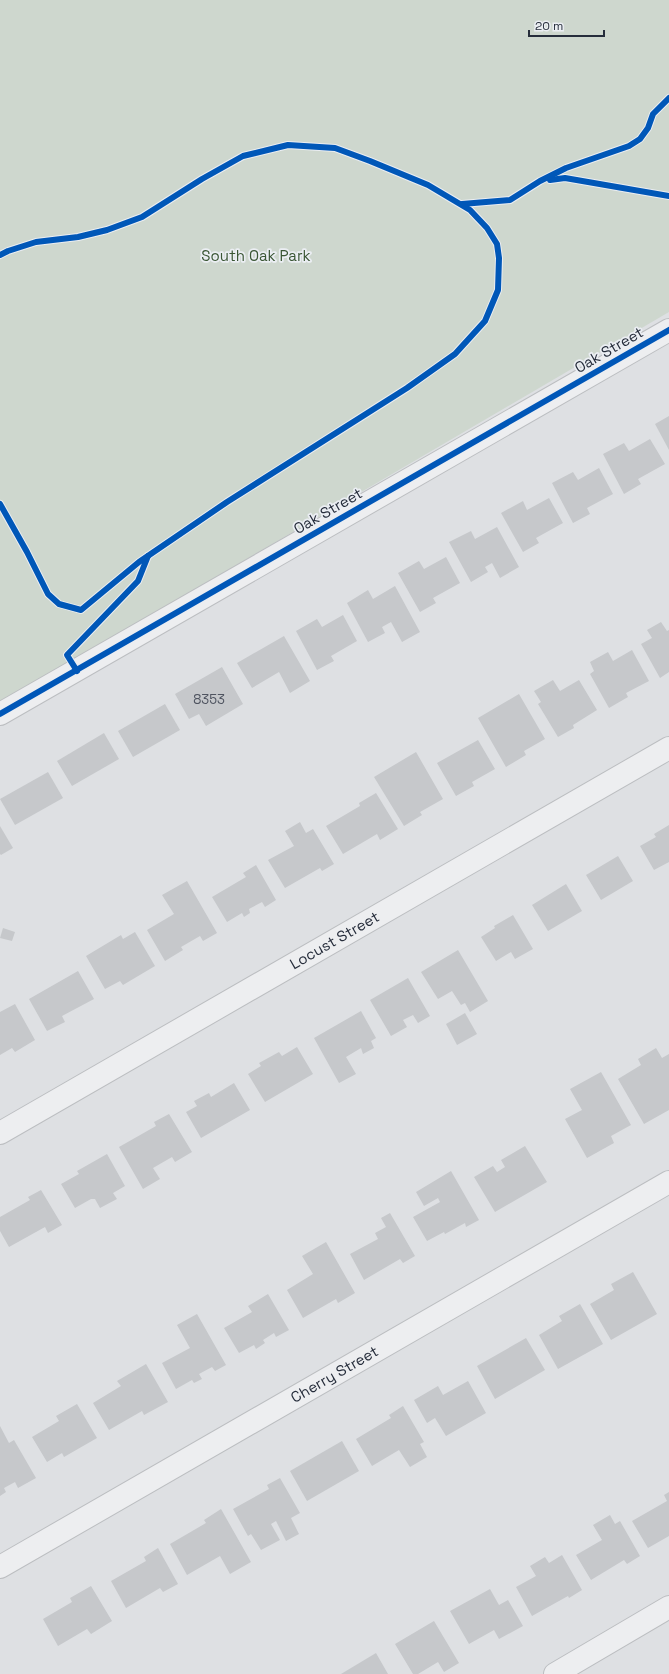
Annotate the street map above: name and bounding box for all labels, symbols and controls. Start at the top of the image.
scale bar [529,12,604,38]
text: 20 m [535,18,563,34]
park label: South Oak Park [201,246,311,265]
street label: Oak Street [571,322,647,377]
street label: Oak Street [290,483,366,538]
house number: 8353 [193,691,225,708]
street label: Locust Street [286,907,382,973]
street label: Cherry Street [287,1341,382,1407]

